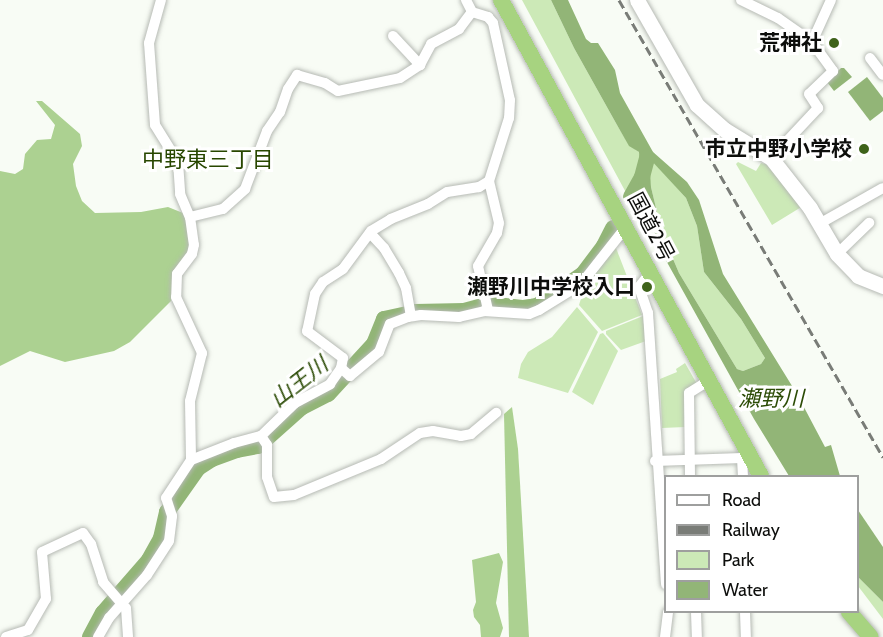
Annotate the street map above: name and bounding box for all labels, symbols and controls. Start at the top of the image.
place label: 荒神社 [759,30,822,56]
marker: 荒神社 [827,36,841,50]
place label: 市立中野小学校 [705,136,852,162]
marker: 市立中野小学校 [857,142,871,156]
district label: 中野東三丁目 [142,147,274,173]
street label: 国道2号 [623,188,679,266]
place label: 瀬野川中学校入口 [467,274,635,300]
marker: 瀬野川中学校入口 [640,280,654,294]
water label: 山王川 [265,351,333,413]
water label: 瀬野川 [738,386,804,412]
legend [664,475,859,613]
text: Road [722,489,761,511]
text: Railway [722,519,780,541]
text: Park [722,549,754,571]
text: Water [722,579,768,601]

